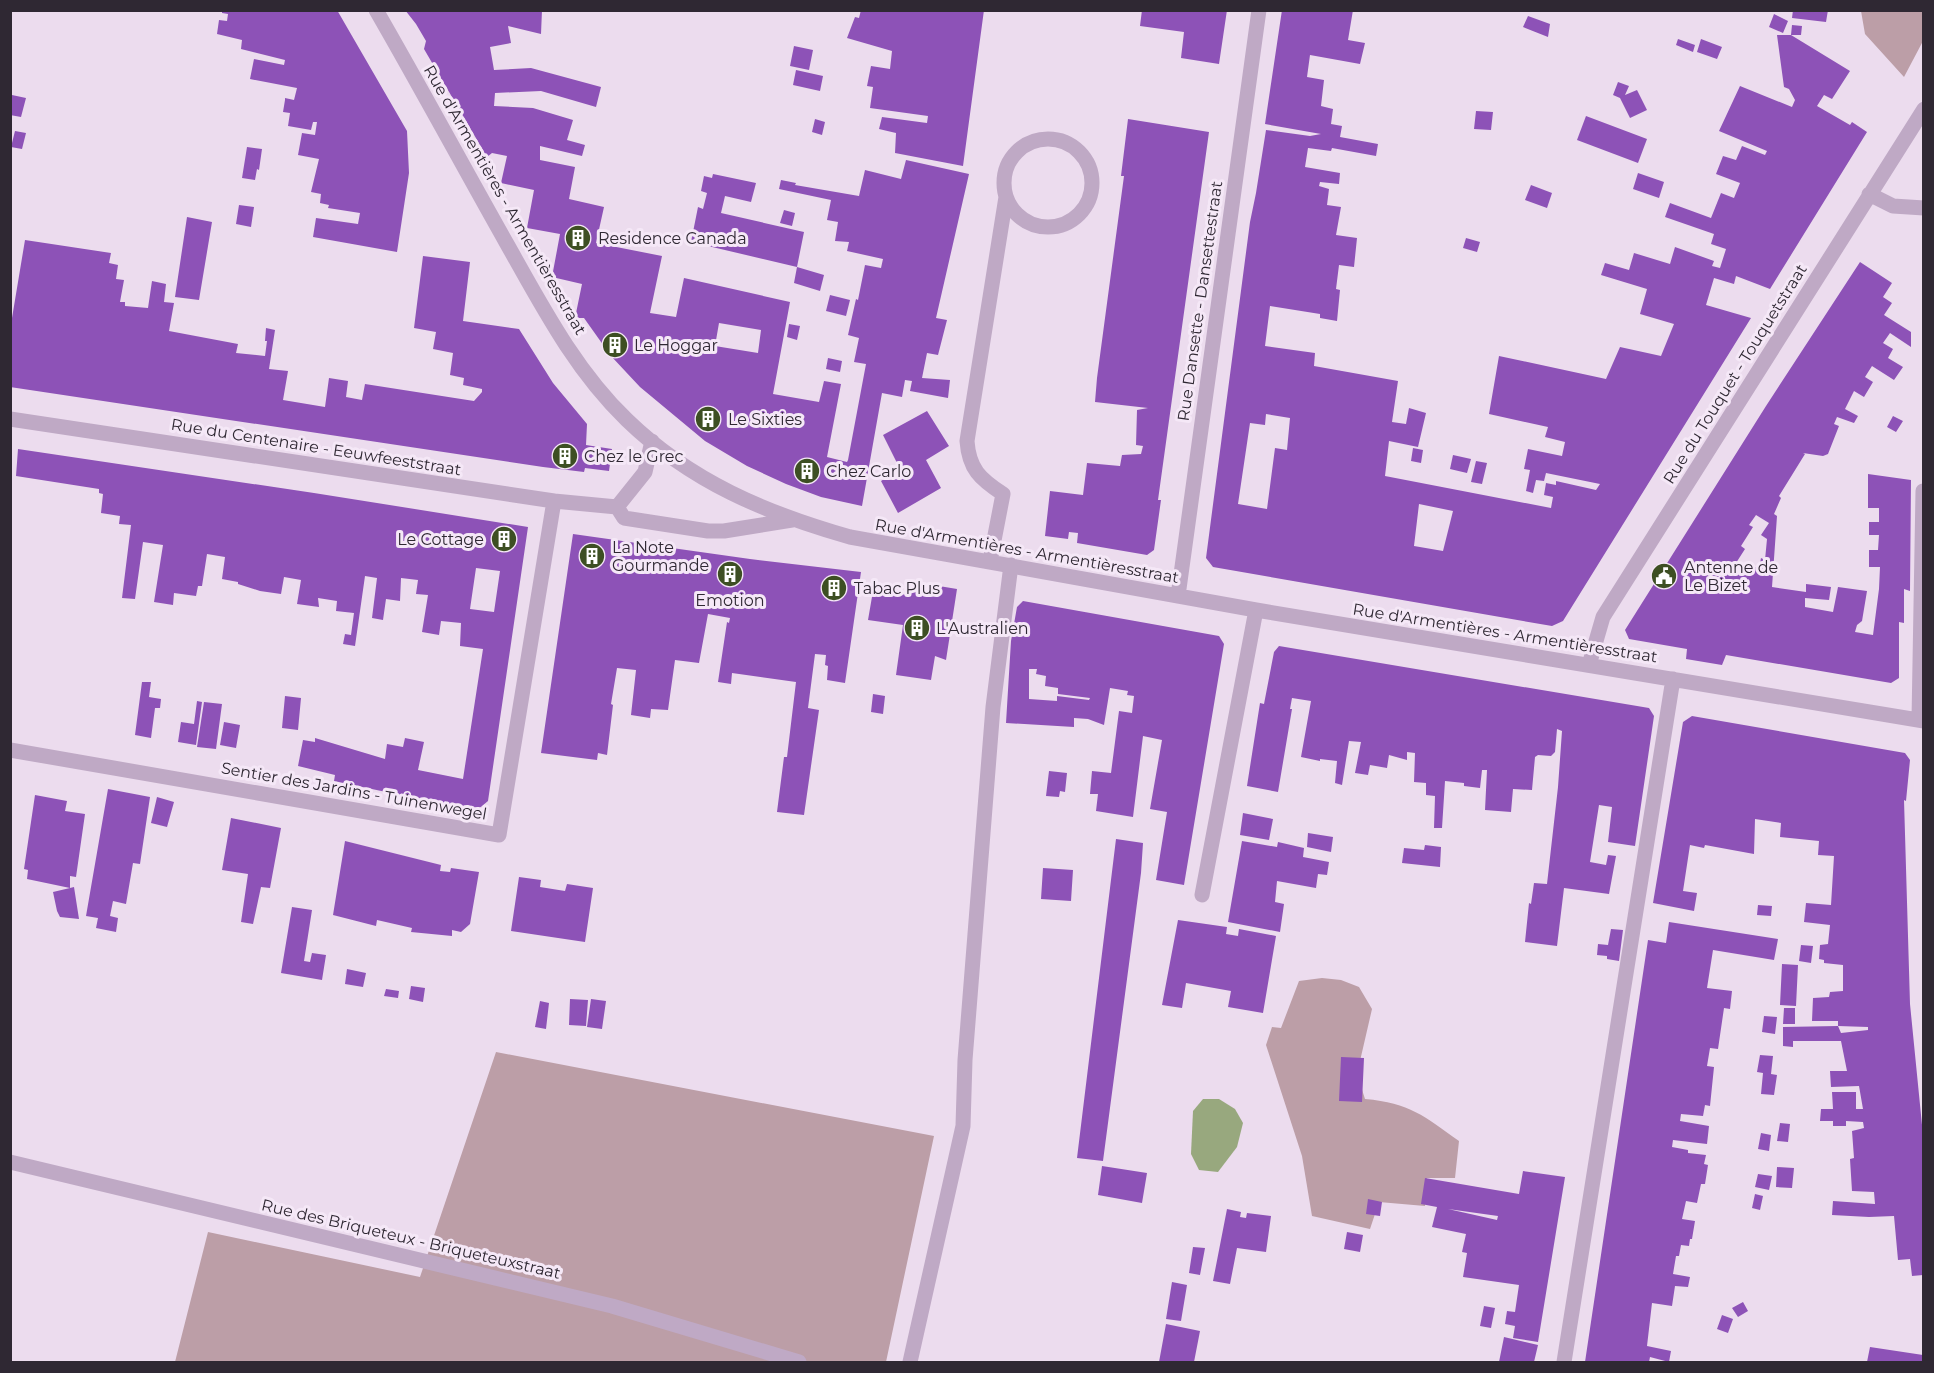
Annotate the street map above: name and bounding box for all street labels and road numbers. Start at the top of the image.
street label: Rue d'Armentières - Armentièresstraat [420,62,591,339]
street label: Rue Dansette - Dansettestraat [1174,179,1226,422]
street label: Rue du Touquet - Touquetstraat [1659,260,1811,487]
street label: Rue du Centenaire - Eeuwfeeststraat [170,415,463,479]
street label: Rue d'Armentières - Armentièresstraat [874,515,1181,587]
street label: Rue d'Armentières - Armentièresstraat [1351,600,1659,667]
street label: Sentier des Jardins - Tuinenwegel [220,758,488,824]
street label: Rue des Briqueteux - Briqueteuxstraat [259,1195,563,1283]

